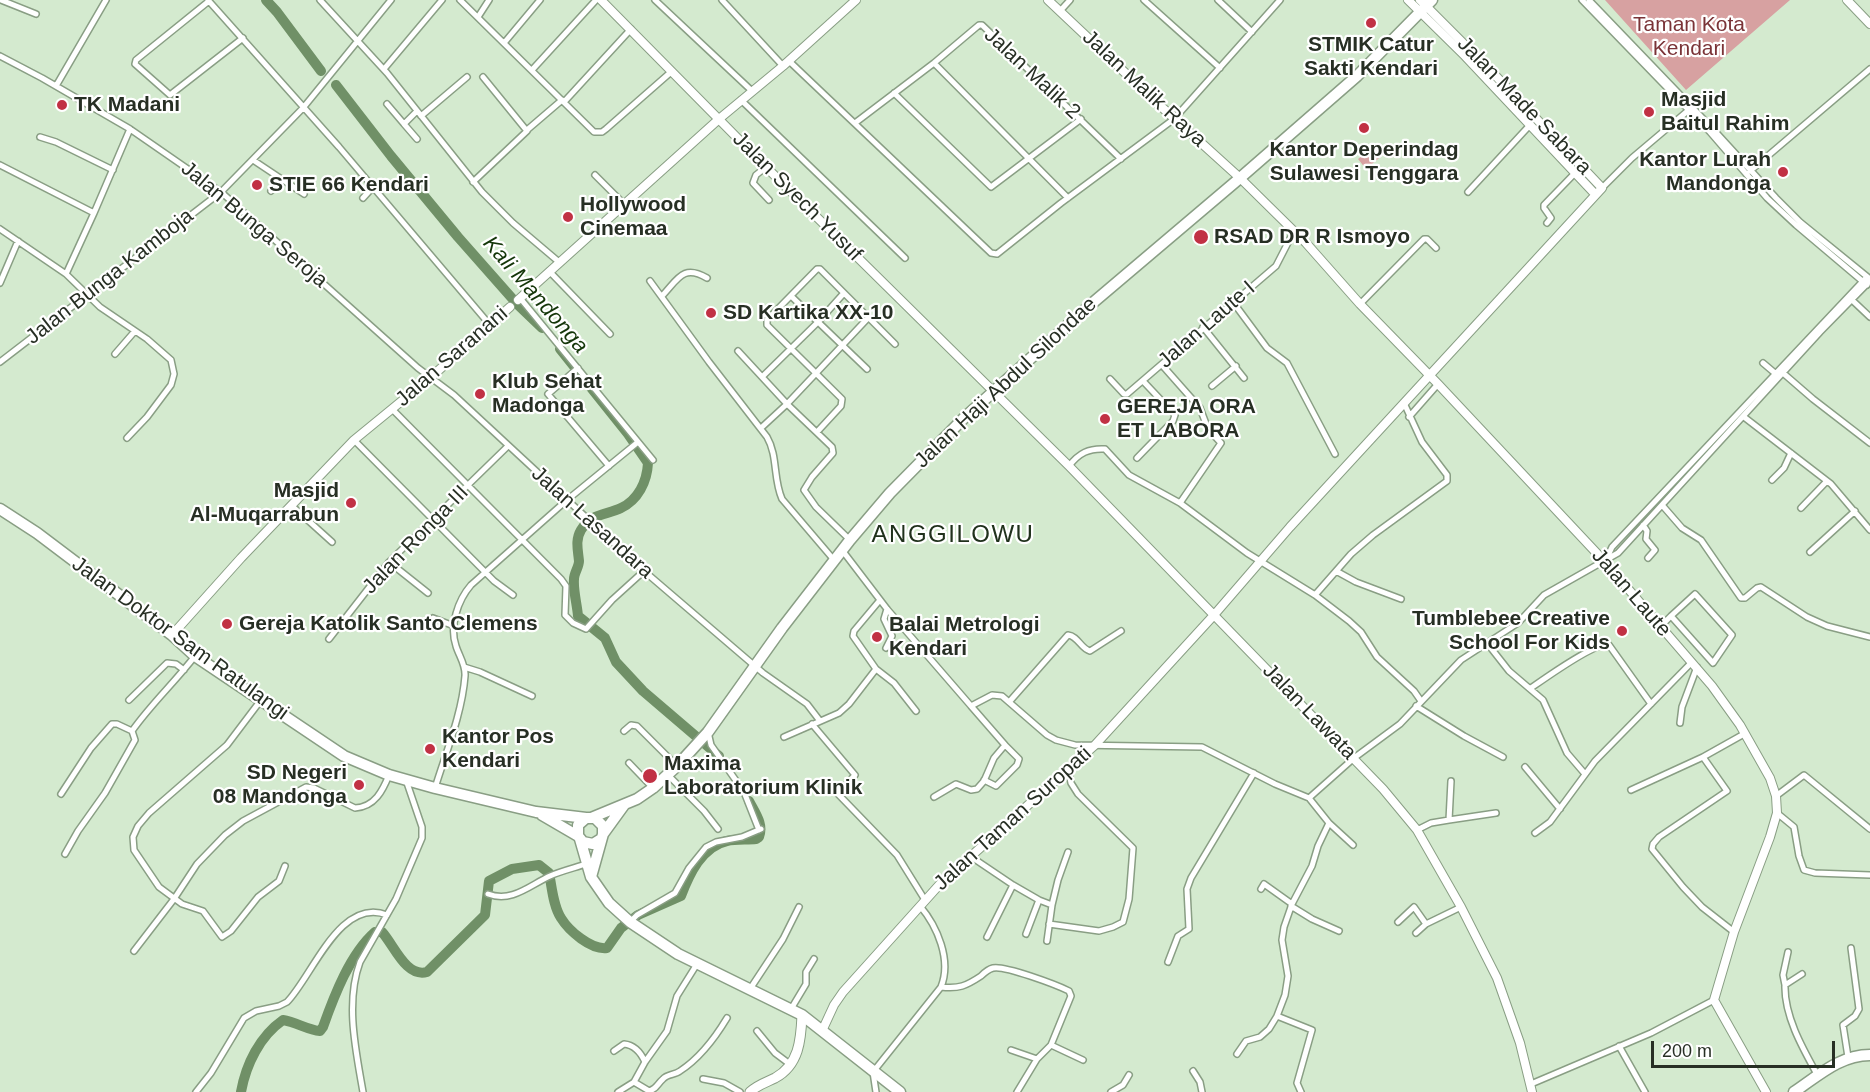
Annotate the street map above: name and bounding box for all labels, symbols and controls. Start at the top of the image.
park label: Taman Kota Kendari [1633,12,1745,62]
marker: STMIK Catur Sakti Kendari [1364,16,1378,30]
street label: Jalan Malik 2 [979,23,1085,125]
street label: Jalan Malik Raya [1077,25,1211,153]
place label: STMIK Catur Sakti Kendari [1304,32,1438,82]
street label: Jalan Made Sabara [1452,32,1596,180]
place label: Masjid Baitul Rahim [1661,87,1789,137]
place label: TK Madani [74,92,180,118]
marker: TK Madani [55,98,69,112]
marker: Masjid Baitul Rahim [1642,105,1656,119]
marker: Kantor Deperindag Sulawesi Tenggara [1357,121,1371,135]
street label: Jalan Syech Yusuf [727,127,867,267]
place label: Kantor Deperindag Sulawesi Tenggara [1269,137,1459,187]
place label: Kantor Lurah Mandonga [1639,147,1771,197]
street label: Jalan Bunga Seroja [176,156,332,294]
marker: Kantor Lurah Mandonga [1776,165,1790,179]
place label: STIE 66 Kendari [269,172,429,198]
marker: STIE 66 Kendari [250,178,264,192]
place label: Hollywood Cinemaa [580,192,686,242]
street label: Jalan Bunga Kamboja [21,204,199,350]
marker: Hollywood Cinemaa [561,210,575,224]
place label: RSAD DR R Ismoyo [1214,224,1410,250]
marker: RSAD DR R Ismoyo [1192,228,1210,246]
water label: Kali Mandonga [477,231,593,359]
street label: Jalan Laute I [1153,276,1261,374]
street label: Jalan Haji Abdul Silondae [910,292,1102,474]
place label: SD Kartika XX-10 [723,300,893,326]
street label: Jalan Saranani [391,302,513,412]
marker: SD Kartika XX-10 [704,306,718,320]
place label: Klub Sehat Madonga [492,369,602,419]
marker: Klub Sehat Madonga [473,387,487,401]
place label: GEREJA ORA ET LABORA [1117,394,1256,444]
marker: GEREJA ORA ET LABORA [1098,412,1112,426]
street label: Jalan Lasandara [526,462,658,584]
place label: Masjid Al-Muqarrabun [190,478,339,528]
street label: Jalan Ronga III [358,480,474,600]
marker: Masjid Al-Muqarrabun [344,496,358,510]
district label: ANGGILOWU [872,521,1034,549]
street label: Jalan Laute [1586,544,1676,642]
street label: Jalan Doktor Sam Ratulangi [67,552,293,726]
place label: Tumblebee Creative School For Kids [1412,606,1610,656]
place label: Gereja Katolik Santo Clemens [239,611,538,637]
place label: Balai Metrologi Kendari [889,612,1040,662]
marker: Gereja Katolik Santo Clemens [220,617,234,631]
marker: Tumblebee Creative School For Kids [1615,624,1629,638]
marker: Balai Metrologi Kendari [870,630,884,644]
street label: Jalan Lawata [1257,659,1361,765]
place label: Kantor Pos Kendari [442,724,554,774]
marker: Kantor Pos Kendari [423,742,437,756]
street label: Jalan Taman Suropati [929,742,1097,896]
place label: Maxima Laboratorium Klinik [664,751,862,801]
place label: SD Negeri 08 Mandonga [213,760,347,810]
marker: Maxima Laboratorium Klinik [641,767,659,785]
marker: SD Negeri 08 Mandonga [352,778,366,792]
scale bar [1654,1029,1838,1067]
text: 200 m [1662,1041,1712,1061]

